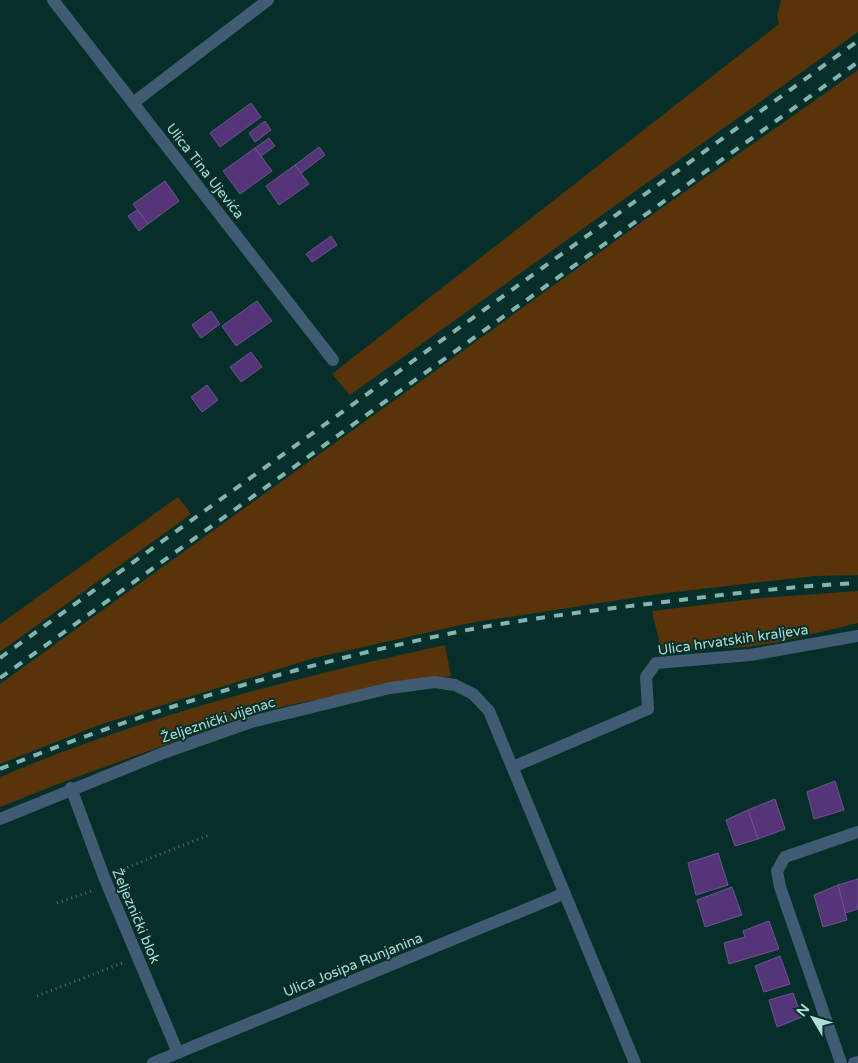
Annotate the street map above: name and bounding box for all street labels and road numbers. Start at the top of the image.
street label: Ulica Tina Ujevića [162,120,248,222]
street label: Ulica hrvatskih kraljeva [657,621,809,659]
street label: Željeznički vijenac [159,693,277,747]
street label: Željeznički blok [108,866,164,966]
street label: Ulica Josipa Runjanina [281,929,425,1001]

